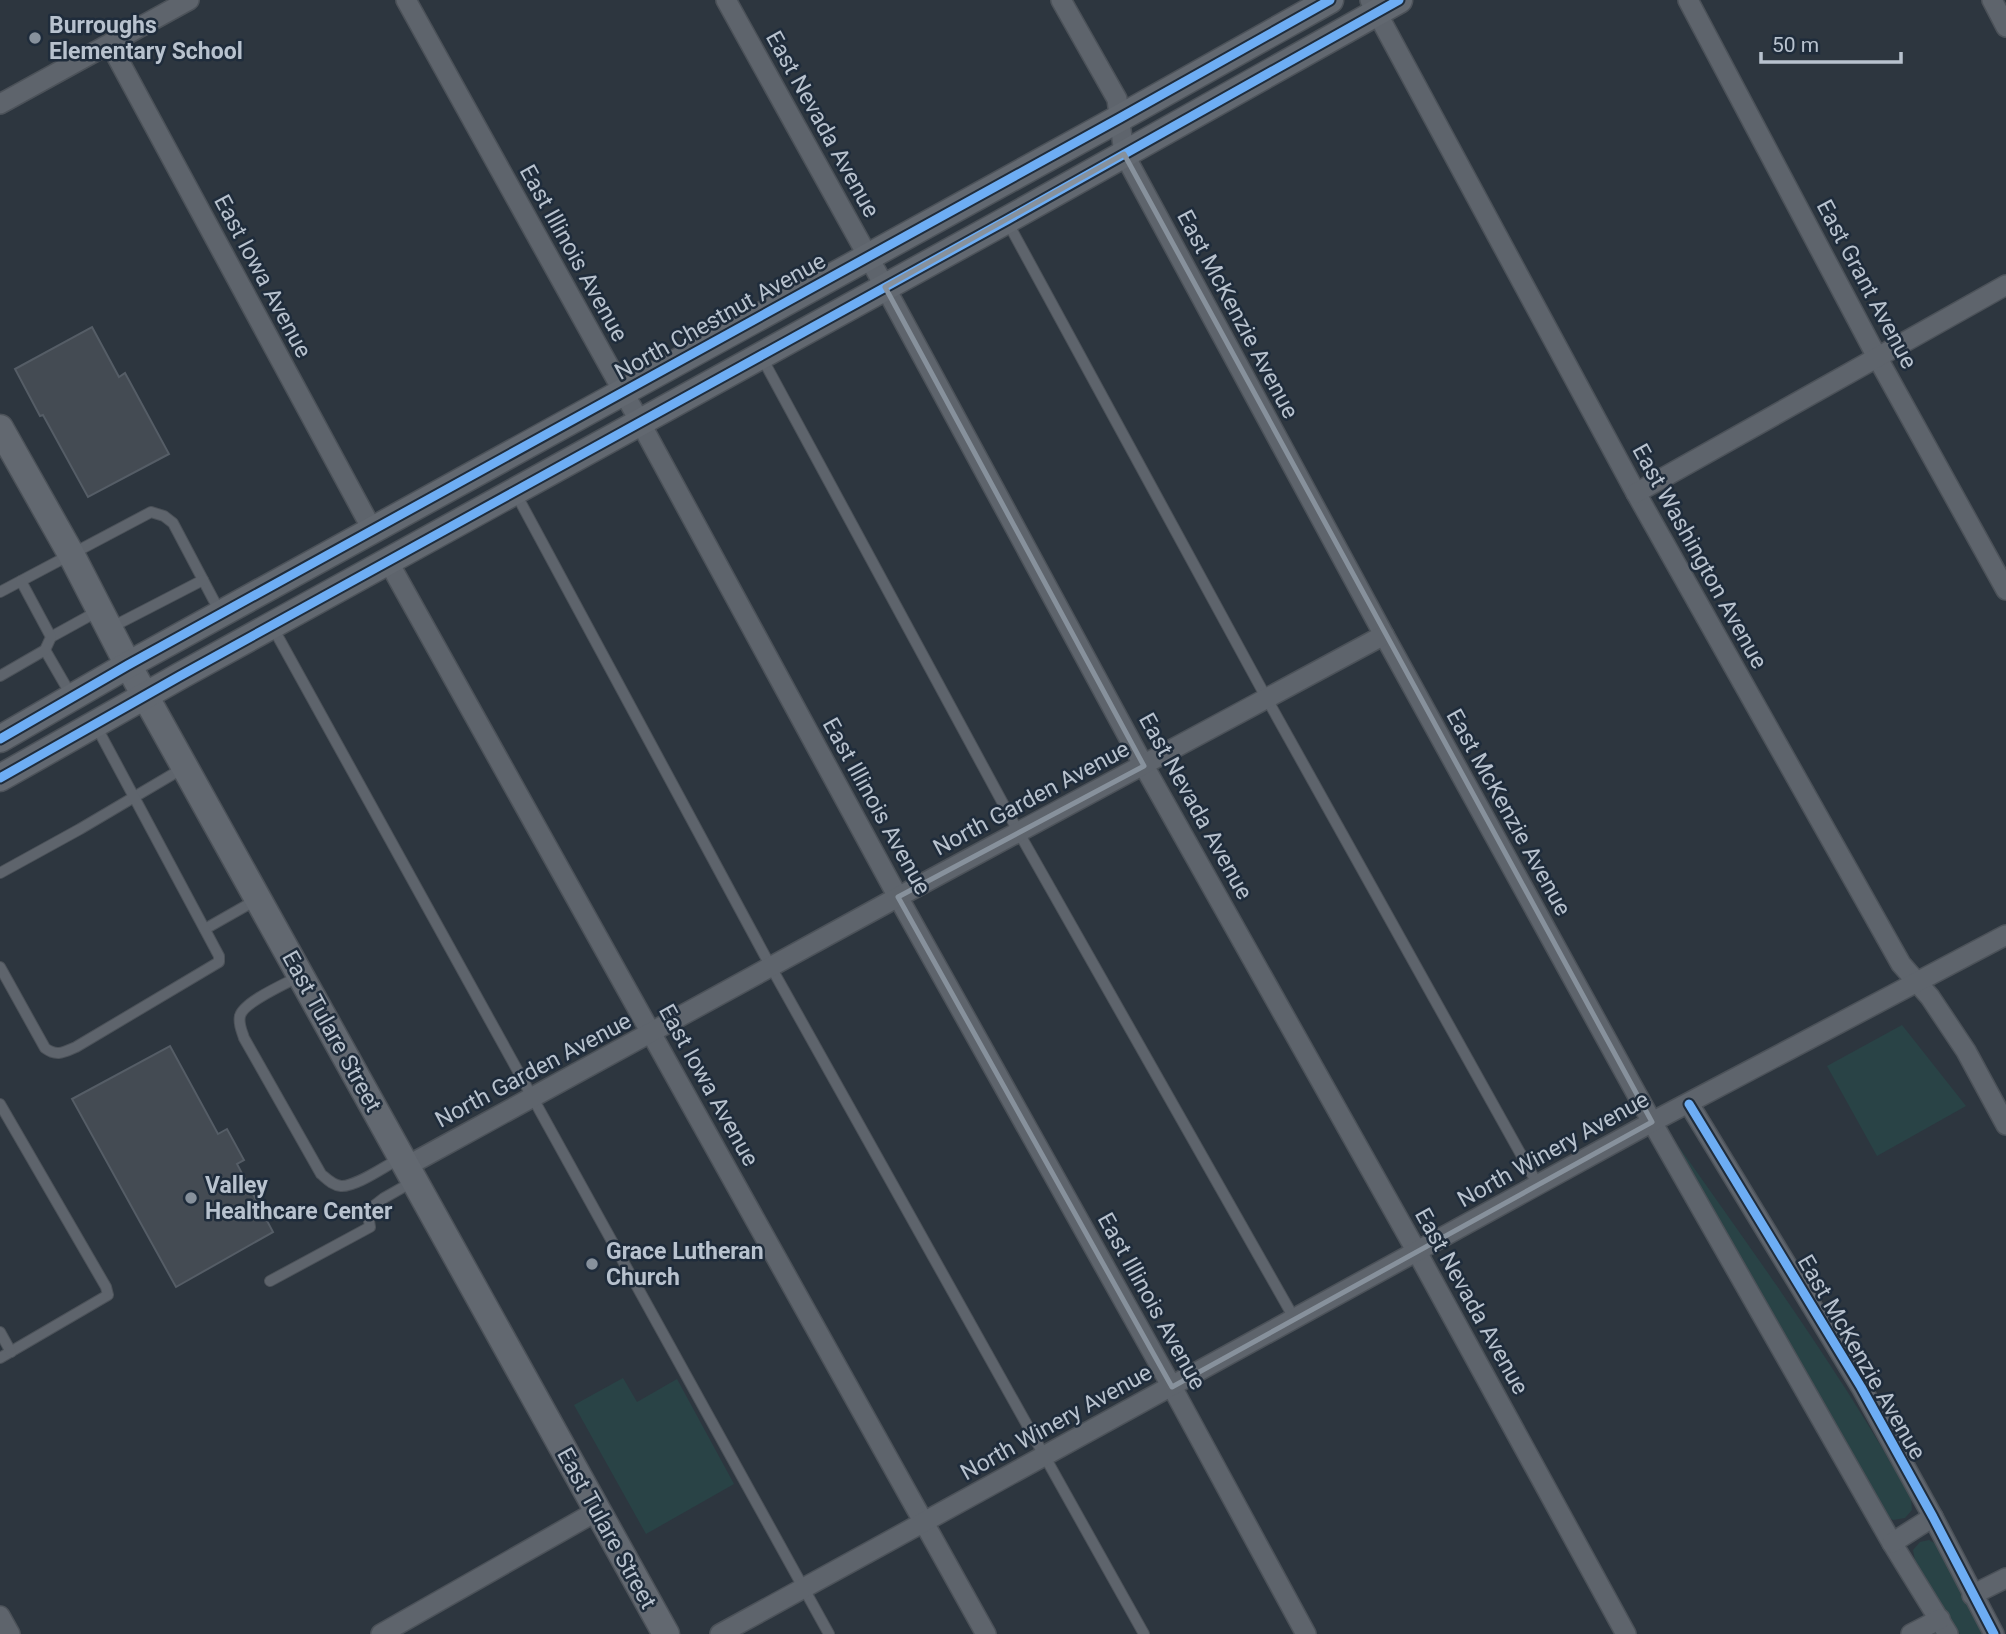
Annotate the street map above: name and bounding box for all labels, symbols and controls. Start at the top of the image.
place label: Burroughs Elementary School [49,12,243,65]
scale bar [1761,21,1901,65]
street label: East Nevada Avenue [760,26,885,222]
marker: Burroughs Elementary School [27,30,43,46]
text: 50 m [1772,33,1819,57]
street label: East Illinois Avenue [514,160,633,346]
street label: East Iowa Avenue [208,190,317,362]
street label: East Grant Avenue [1811,195,1922,373]
street label: East McKenzie Avenue [1171,205,1304,423]
street label: North Chestnut Avenue [610,247,830,386]
street label: East Washington Avenue [1626,439,1773,673]
street label: East McKenzie Avenue [1441,704,1577,920]
street label: East Nevada Avenue [1133,708,1258,904]
street label: East Illinois Avenue [817,713,936,899]
street label: North Garden Avenue [929,735,1134,862]
street label: East Tulare Street [276,946,387,1116]
street label: East Iowa Avenue [653,1000,764,1171]
street label: North Garden Avenue [431,1007,636,1134]
street label: North Winery Avenue [1453,1086,1654,1213]
place label: Valley Healthcare Center [205,1172,393,1225]
marker: Valley Healthcare Center [183,1190,199,1206]
street label: East Nevada Avenue [1409,1203,1534,1399]
street label: East Illinois Avenue [1092,1208,1211,1394]
place label: Grace Lutheran Church [606,1238,764,1291]
street label: East McKenzie Avenue [1792,1250,1931,1464]
marker: Grace Lutheran Church [584,1256,600,1272]
street label: North Winery Avenue [956,1359,1157,1486]
street label: East Tulare Street [551,1443,662,1613]

